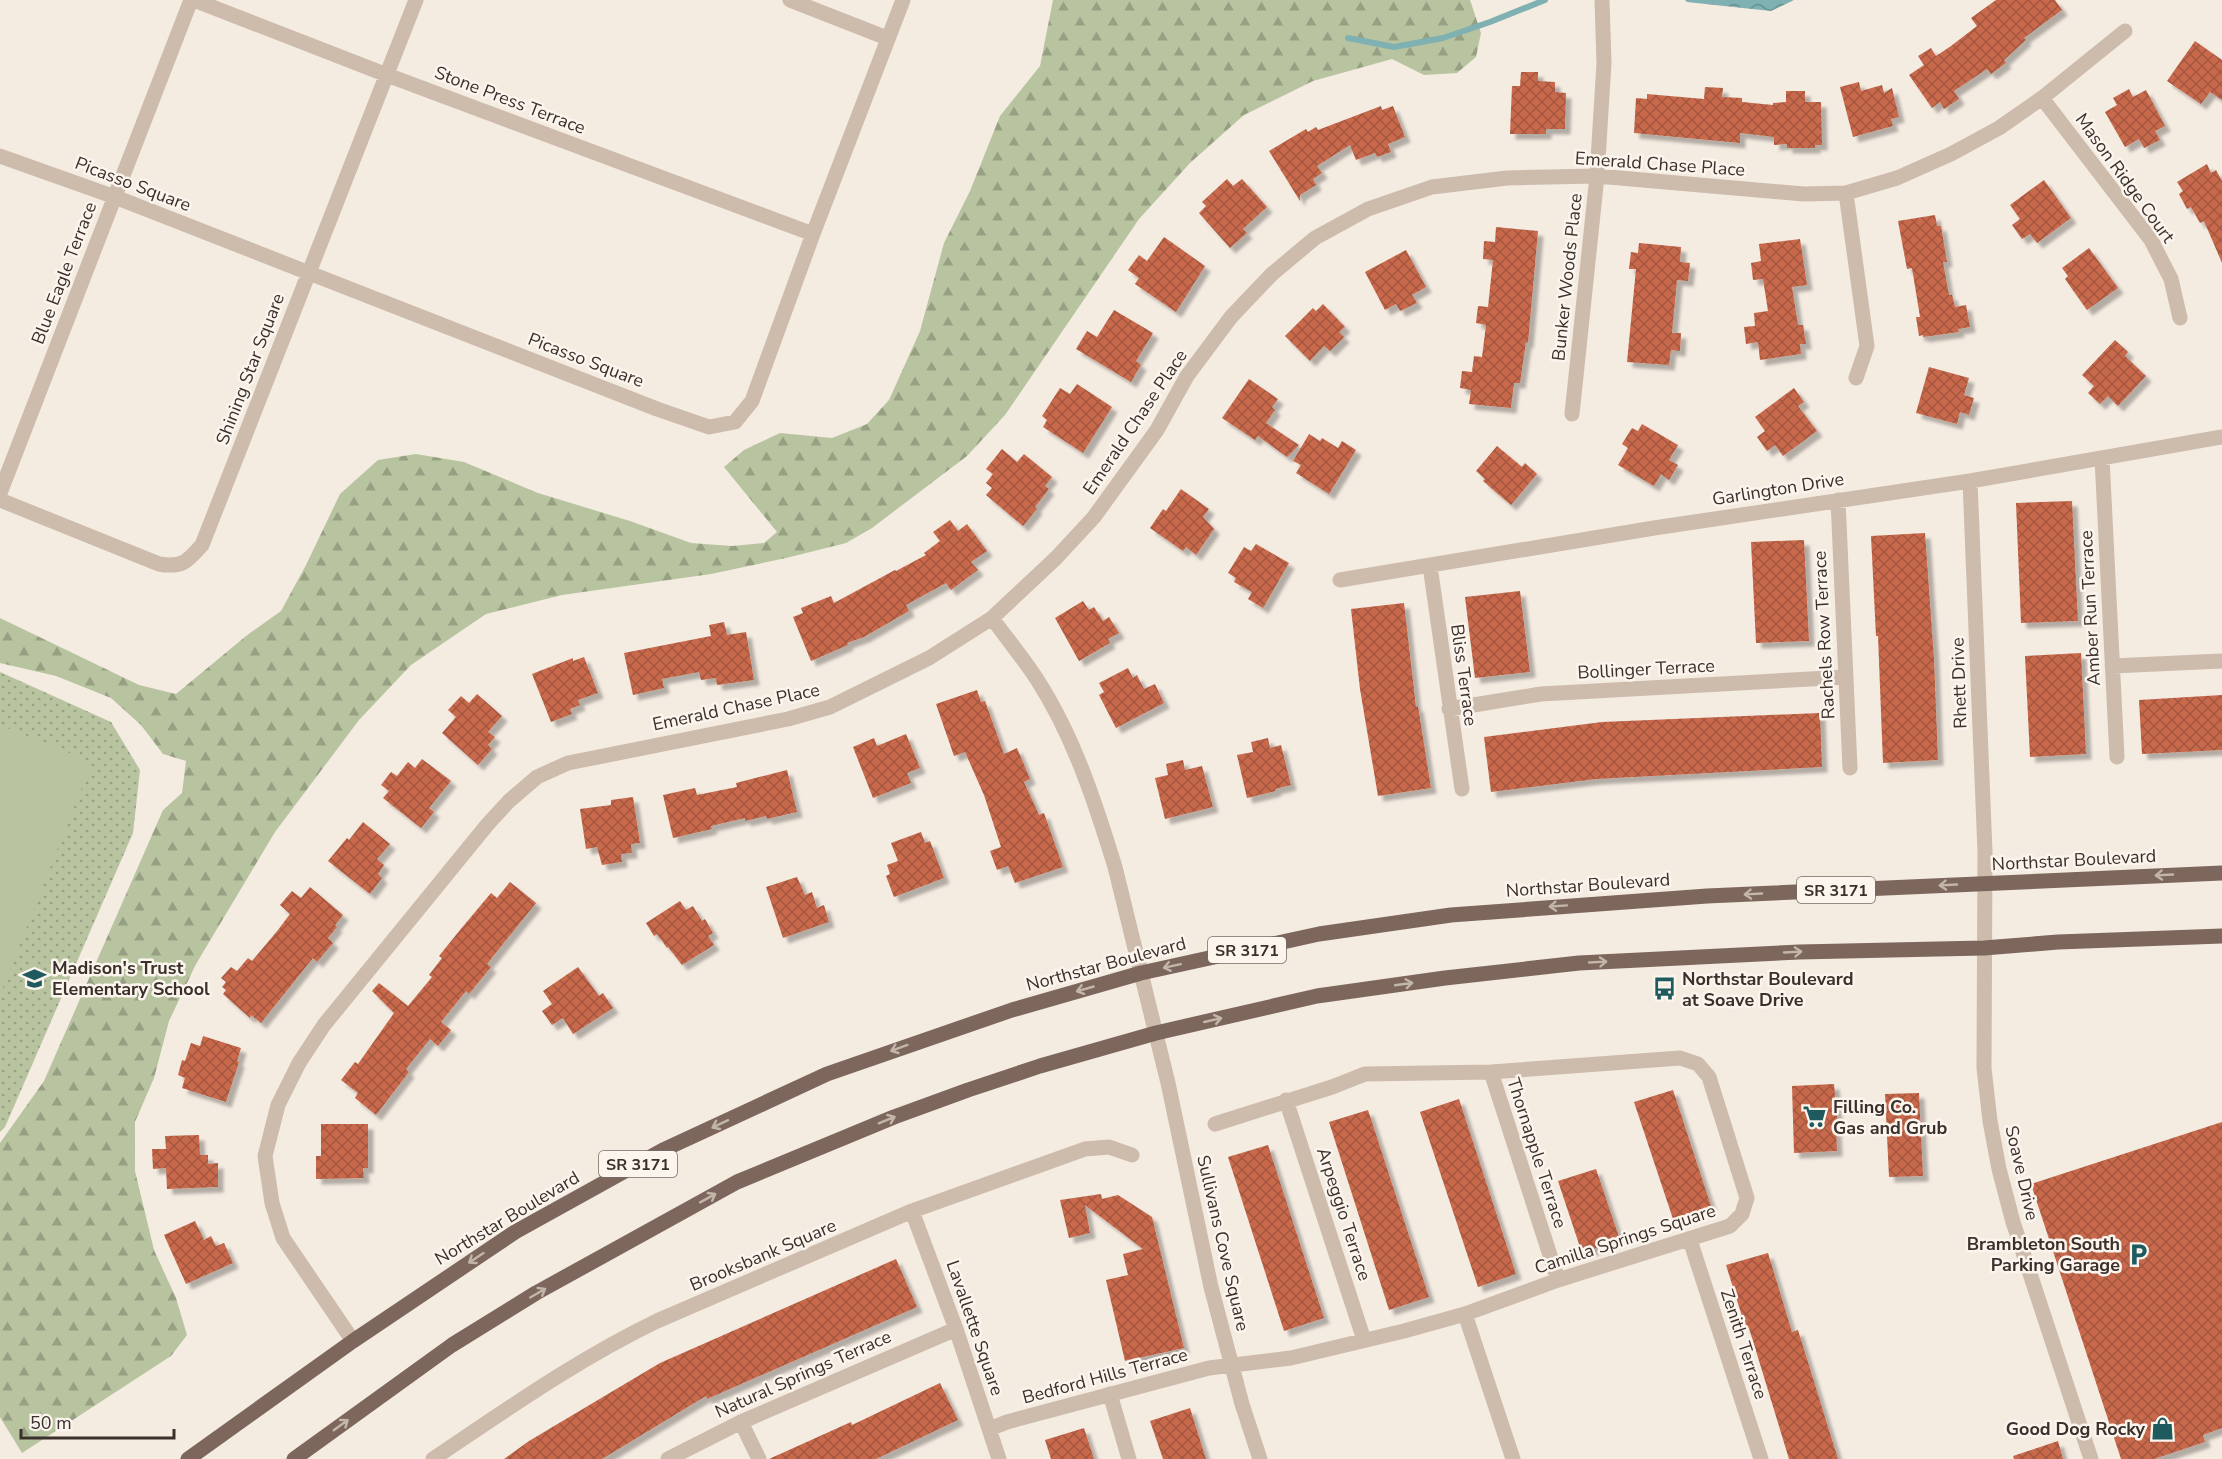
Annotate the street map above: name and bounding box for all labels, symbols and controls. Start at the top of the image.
street label: Stone Press Terrace [431,60,589,140]
street label: Mason Ridge Court [2070,108,2181,248]
street label: Emerald Chase Place [1574,146,1746,182]
street label: Picasso Square [72,151,194,217]
street label: Bunker Woods Place [1546,192,1588,362]
street label: Blue Eagle Terrace [26,198,102,348]
street label: Shining Star Square [210,290,290,448]
street label: Picasso Square [525,327,647,393]
street label: Emerald Chase Place [1077,345,1193,499]
street label: Garlington Drive [1710,467,1846,511]
street label: Amber Run Terrace [2074,530,2106,686]
street label: Rachels Row Terrace [1808,550,1840,720]
street label: Bliss Terrace [1445,622,1483,728]
street label: Rhett Drive [1945,637,1973,729]
street label: Bollinger Terrace [1577,653,1715,685]
street label: Emerald Chase Place [650,678,822,736]
street label: Northstar Boulevard [1991,844,2157,876]
street label: Northstar Boulevard [1505,867,1671,903]
one-way arrow [2154,870,2174,881]
road number: SR 3171 [1797,877,1875,903]
one-way arrow [1938,879,1958,891]
one-way arrow [1743,888,1763,899]
one-way arrow [1549,901,1569,912]
street label: Northstar Boulevard [1023,931,1189,997]
road number: SR 3171 [1208,937,1286,963]
one-way arrow [1782,947,1802,958]
place label: Madison's Trust Elementary School [52,956,210,1001]
one-way arrow [1587,957,1607,968]
one-way arrow [1163,961,1182,972]
school or university icon: Madison's Trust Elementary School [21,965,47,991]
place label: Northstar Boulevard at Soave Drive [1682,967,1854,1012]
bus stop icon: Northstar Boulevard at Soave Drive [1651,976,1677,1002]
one-way arrow [1394,978,1414,989]
one-way arrow [1076,984,1095,995]
one-way arrow [1203,1014,1222,1026]
one-way arrow [890,1044,909,1055]
street label: Thornapple Terrace [1501,1075,1573,1231]
place label: Filling Co. Gas and Grub [1833,1095,1947,1140]
supermarket icon: Filling Co. Gas and Grub [1802,1104,1828,1130]
one-way arrow [877,1114,896,1125]
one-way arrow [711,1118,729,1130]
street label: Soave Drive [1999,1123,2045,1223]
street label: Arpeggio Terrace [1311,1144,1377,1284]
road number: SR 3171 [599,1151,677,1177]
street label: Sullivans Cove Square [1191,1153,1255,1333]
street label: Northstar Boulevard [430,1165,584,1271]
one-way arrow [699,1192,717,1203]
street label: Camilla Springs Square [1531,1198,1719,1280]
street label: Brooksbank Square [686,1213,840,1297]
place label: Brambleton South Parking Garage [1967,1232,2120,1277]
parking icon: Brambleton South Parking Garage [2125,1241,2151,1267]
one-way arrow [467,1252,484,1265]
street label: Lavallette Square [941,1257,1009,1399]
one-way arrow [529,1286,546,1298]
street label: Zenith Terrace [1715,1286,1773,1402]
street label: Natural Springs Terrace [711,1324,895,1424]
street label: Bedford Hills Terrace [1020,1342,1190,1410]
scale bar [21,1402,174,1440]
text: 50 m [30,1411,72,1435]
shop icon: Good Dog Rocky [2150,1416,2176,1442]
place label: Good Dog Rocky [2006,1417,2146,1441]
one-way arrow [333,1419,349,1431]

